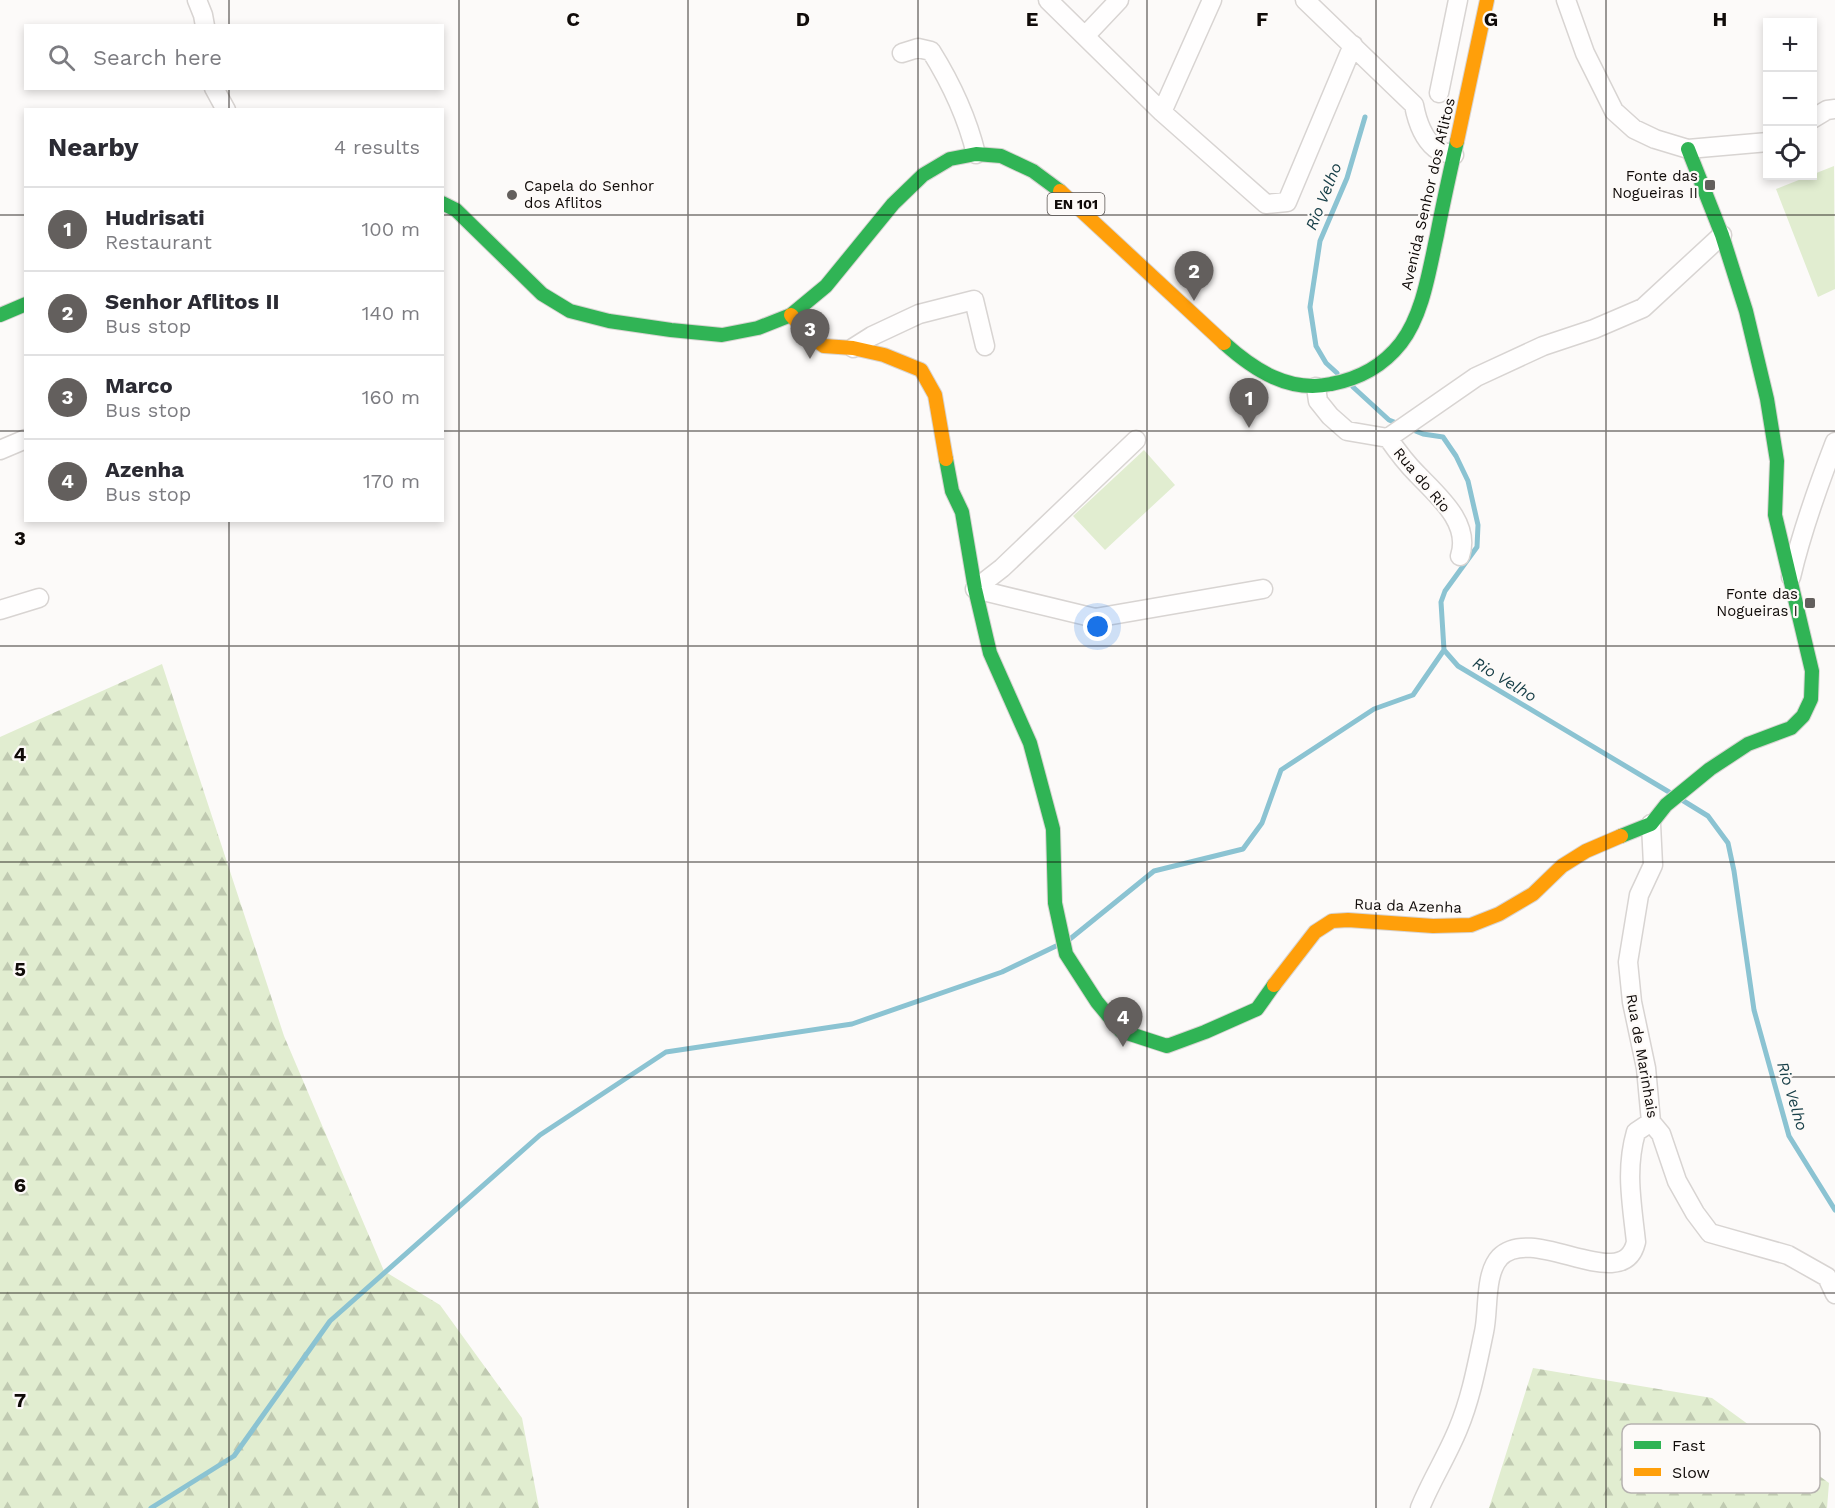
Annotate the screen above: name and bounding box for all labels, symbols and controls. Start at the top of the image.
text: C [566,7,580,31]
text: D [796,7,810,31]
text: E [1026,7,1038,31]
text: F [1256,7,1268,31]
text: G [1484,7,1498,31]
text: H [1713,7,1727,31]
map controls [1763,18,1817,180]
button: + [1763,18,1817,72]
search box [24,24,444,90]
icon: search [45,41,78,74]
text: Search here [93,45,222,70]
button: − [1763,72,1817,126]
street label: Avenida Senhor dos Aflitos [1397,96,1459,292]
button: locate [1763,126,1817,180]
text: Nearby [48,132,139,162]
text: 4 results [334,135,420,159]
water label: Rio Velho [1301,160,1346,233]
place label: Fonte das Nogueiras II [1612,167,1698,202]
place label: Capela do Senhor dos Aflitos [524,177,654,212]
marker: Fonte das Nogueiras II [1703,178,1717,192]
marker: Capela do Senhor dos Aflitos [505,188,519,202]
road number: EN 101 [1048,193,1104,215]
text: Hudrisati [105,205,205,230]
text: 1 [63,217,72,241]
text: 100 m [361,217,420,241]
text: Restaurant [105,230,212,254]
pin: 2 [1174,252,1214,301]
text: Senhor Aflitos II [105,289,280,314]
text: 2 [62,301,73,325]
text: 140 m [362,301,420,325]
pin: 3 [790,310,830,359]
text: Bus stop [105,314,191,338]
text: Marco [105,373,173,398]
pin: 1 [1230,378,1268,428]
text: 3 [62,385,73,409]
text: 160 m [362,385,420,409]
text: Bus stop [105,398,191,422]
street label: Rua do Rio [1390,444,1454,516]
text: Azenha [105,457,184,482]
text: 4 [61,469,74,493]
text: 170 m [363,469,420,493]
text: Bus stop [105,482,191,506]
text: 3 [14,526,26,550]
place label: Fonte das Nogueiras I [1716,585,1798,620]
marker: Fonte das Nogueiras I [1803,596,1817,610]
your location [1083,612,1112,641]
water label: Rio Velho [1469,653,1540,706]
text: 4 [14,742,27,766]
street label: Rua da Azenha [1354,895,1463,917]
text: 5 [14,957,26,981]
street label: Rua de Marinhais [1622,993,1662,1120]
pin: 4 [1104,998,1142,1047]
water label: Rio Velho [1773,1059,1812,1133]
text: 6 [14,1173,26,1197]
text: 7 [14,1388,26,1412]
legend [1622,1424,1820,1493]
text: Fast [1672,1436,1705,1455]
text: Slow [1672,1463,1710,1482]

